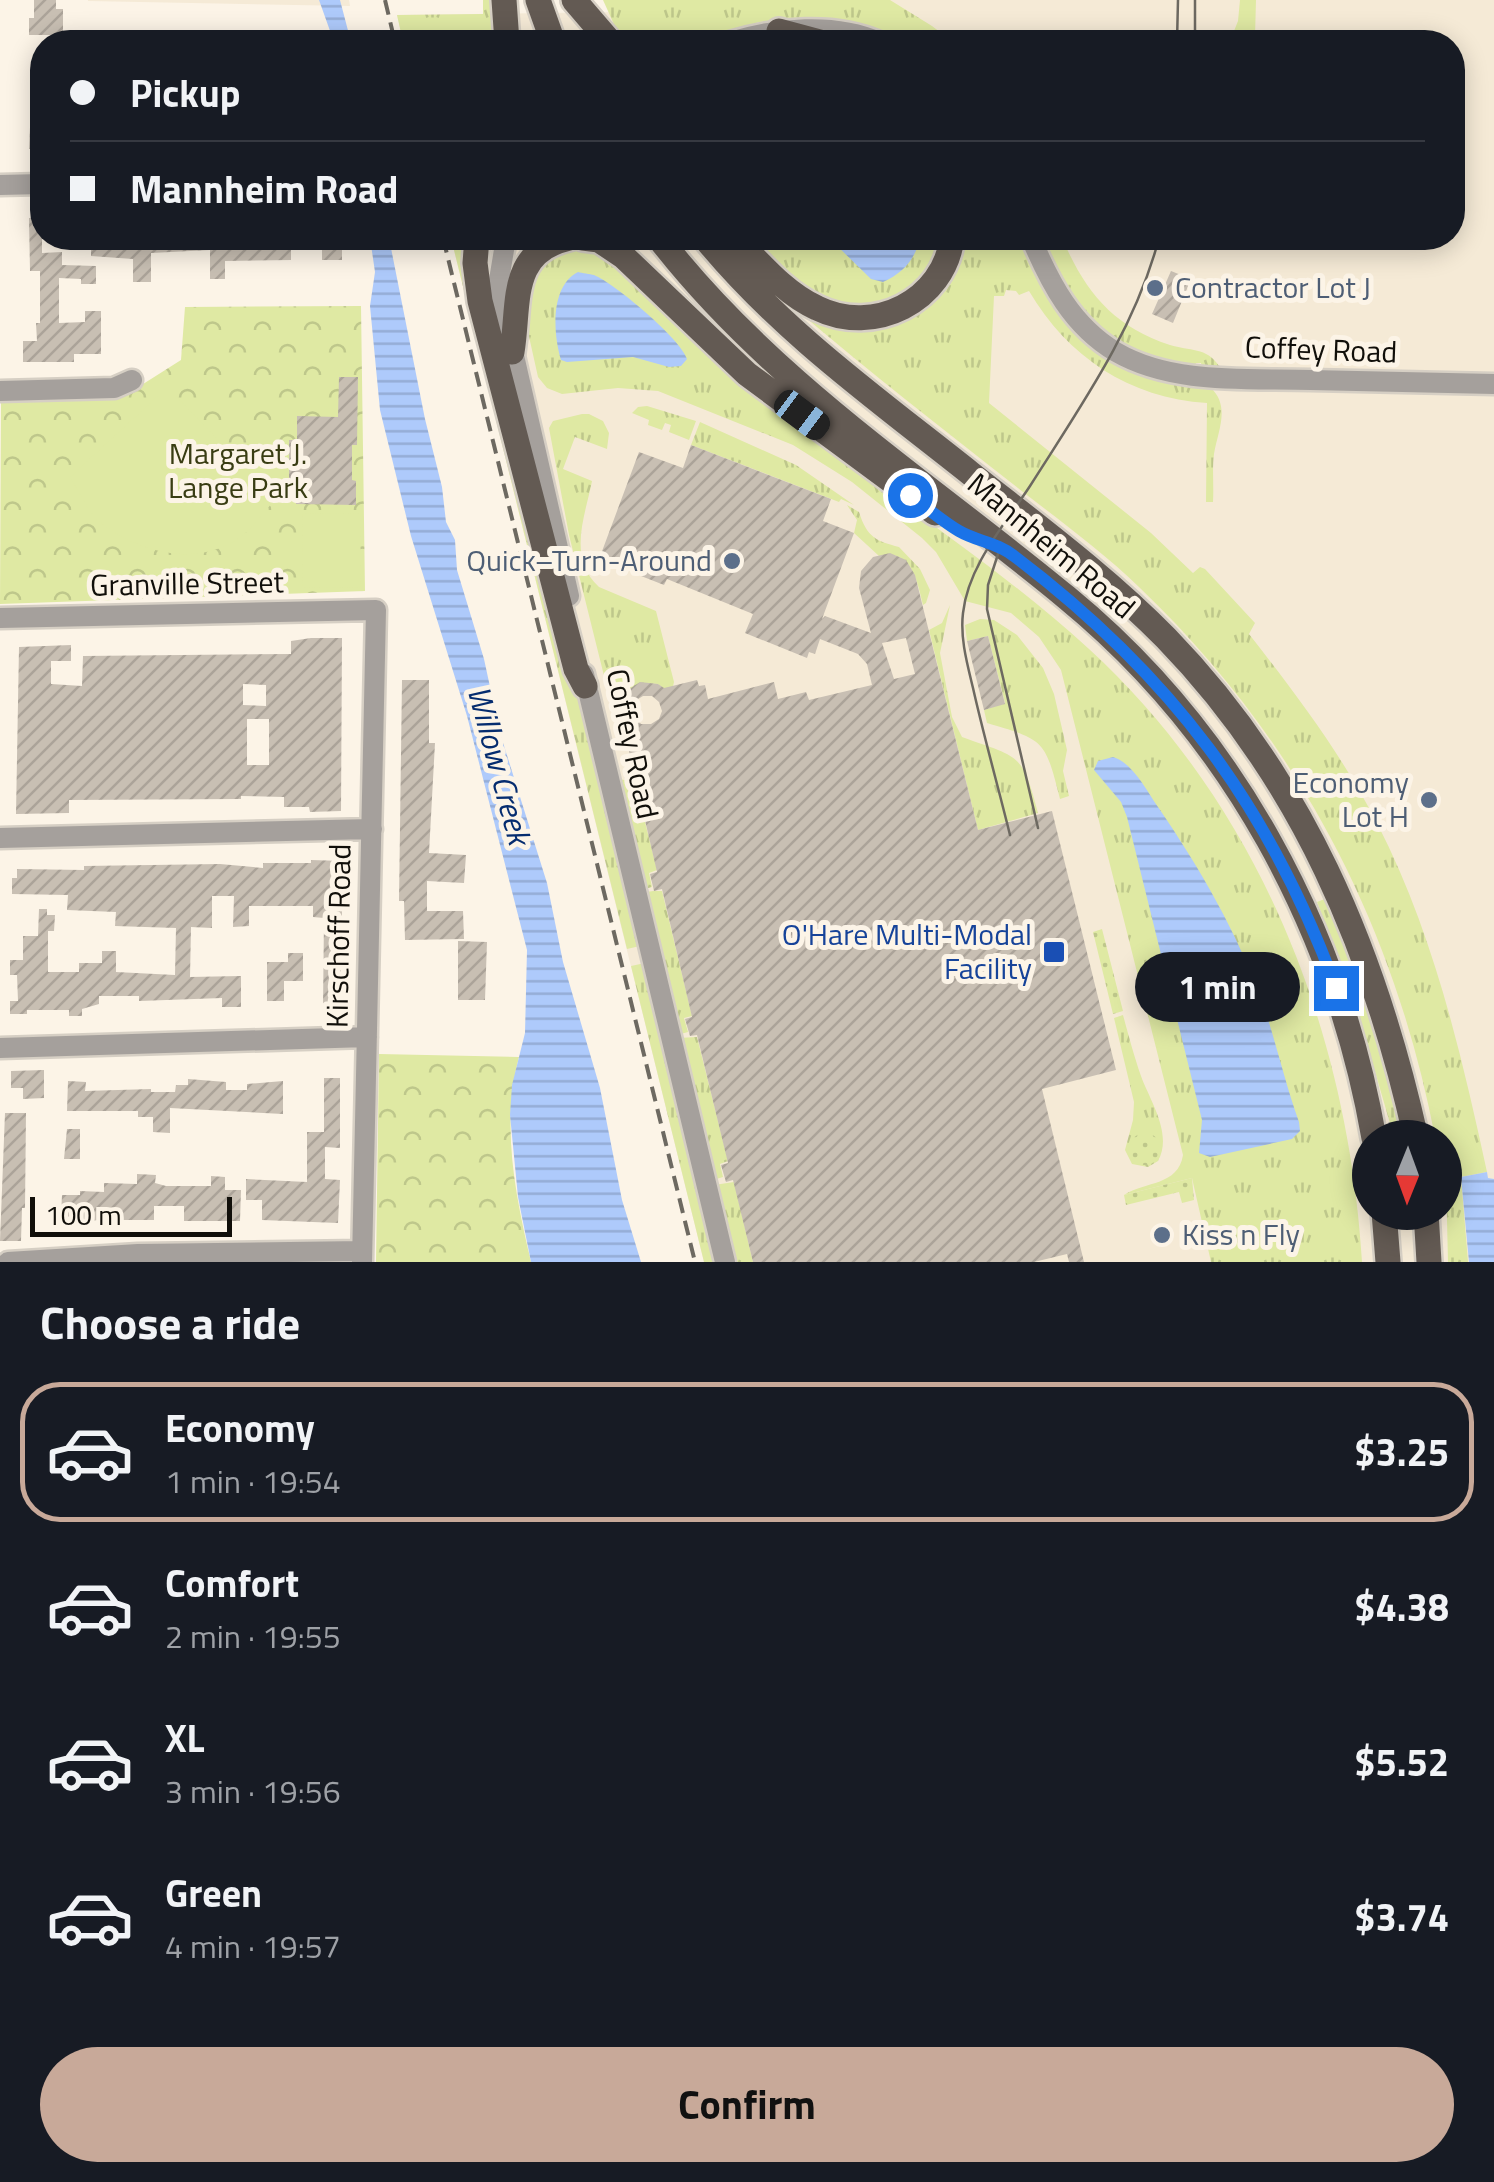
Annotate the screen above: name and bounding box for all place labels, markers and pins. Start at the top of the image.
place label: Contractor Lot J [1175,264,1371,310]
marker: Contractor Lot J [1144,277,1166,299]
place label: Quick–Turn-Around [466,537,712,583]
marker: Quick–Turn-Around [721,550,743,572]
place label: Economy Lot H [1293,759,1409,839]
marker: Economy Lot H [1418,789,1440,811]
place label: O'Hare Multi-Modal Facility [782,911,1032,991]
marker: O'Hare Multi-Modal Facility [1041,939,1067,965]
place label: Kiss n Fly [1182,1211,1300,1257]
marker: Kiss n Fly [1151,1224,1173,1246]

